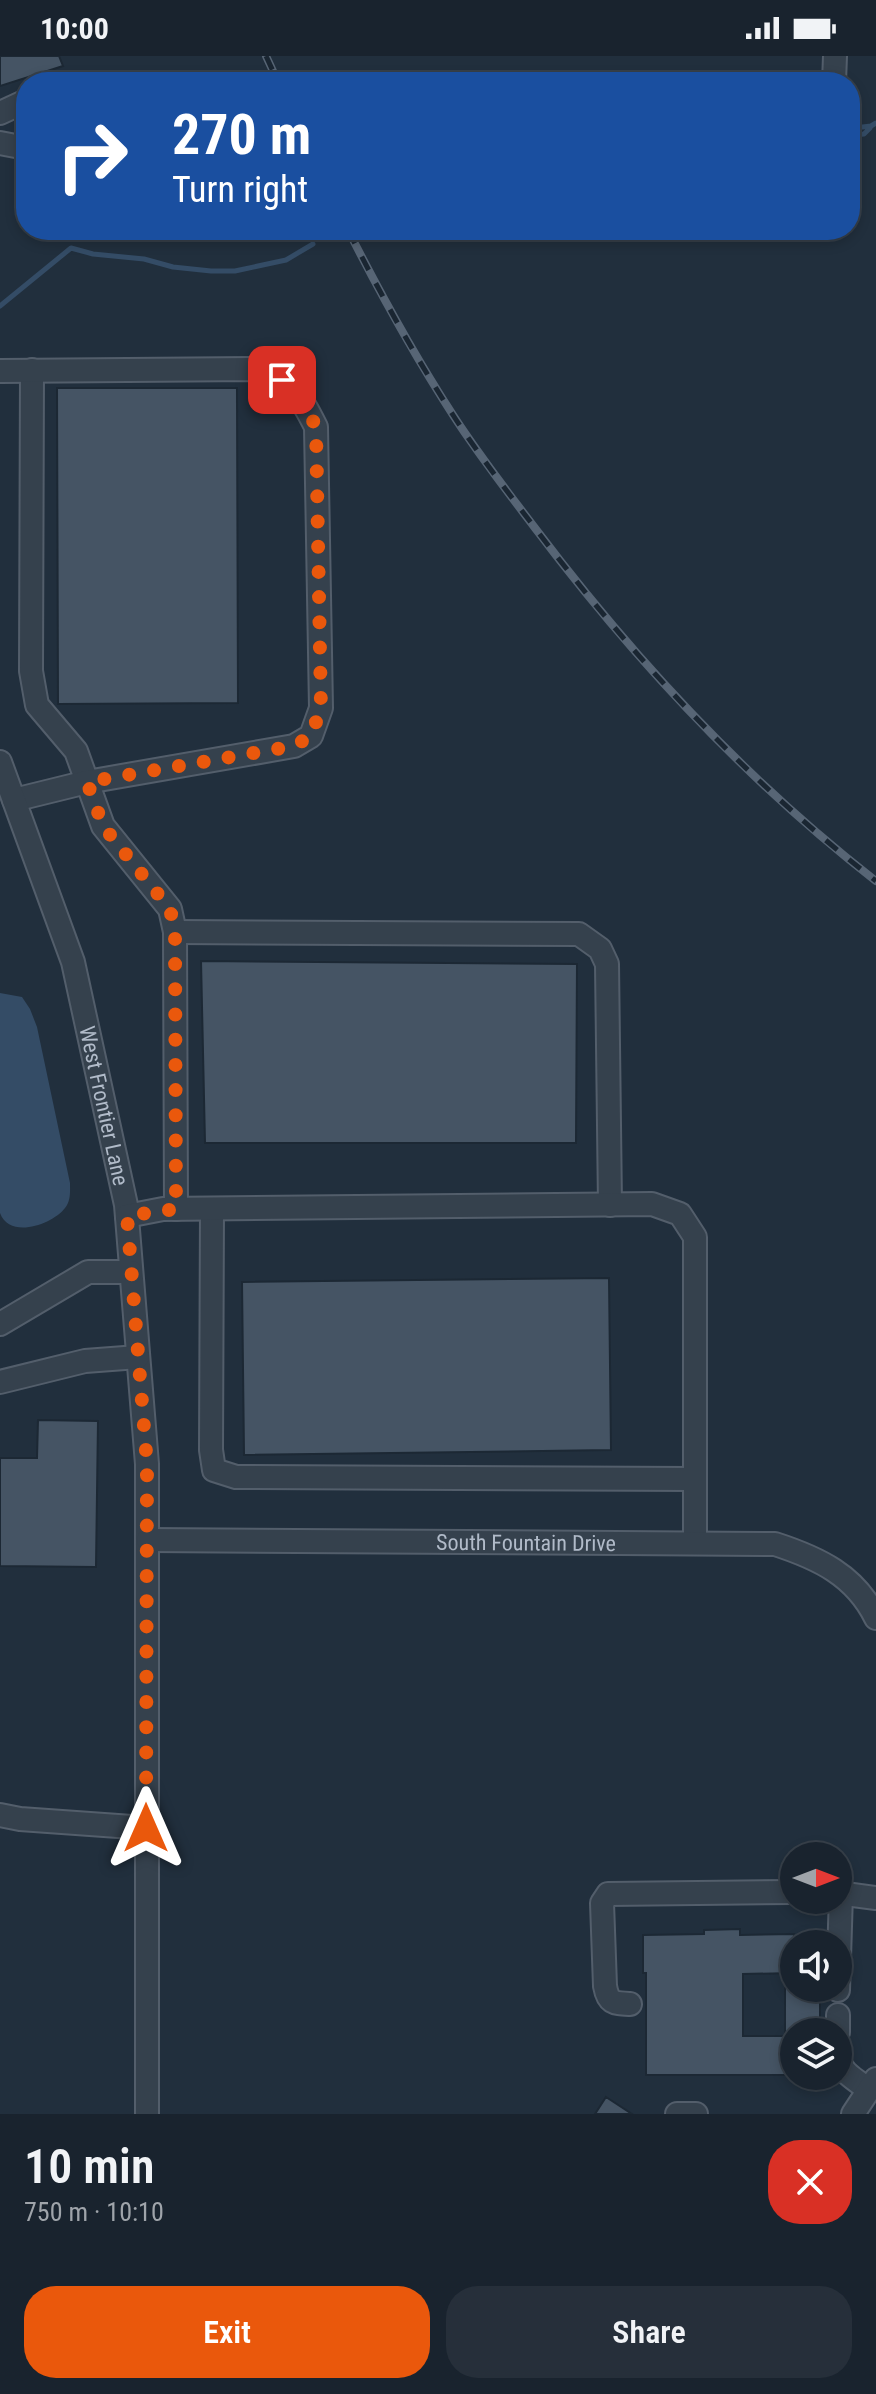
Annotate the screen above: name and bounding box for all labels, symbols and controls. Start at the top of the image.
text: 10:00 [40,11,109,46]
text: 270 m [172,102,311,168]
icon: right [40,104,144,208]
text: Turn right [172,169,308,211]
pin [248,346,316,414]
icon: arrive [260,358,304,402]
street label: West Frontier Lane [74,1024,133,1188]
street label: South Fountain Drive [436,1530,616,1556]
position arrow [104,1786,188,1870]
north arrow [780,1842,852,1914]
map controls [780,1842,852,2090]
button: sound [780,1930,852,2002]
button: layers [780,2018,852,2090]
text: 10 min [24,2138,154,2195]
button: close [768,2140,852,2224]
text: 750 m · 10:10 [24,2197,164,2227]
button: Exit [24,2286,430,2378]
button: Share [446,2286,852,2378]

